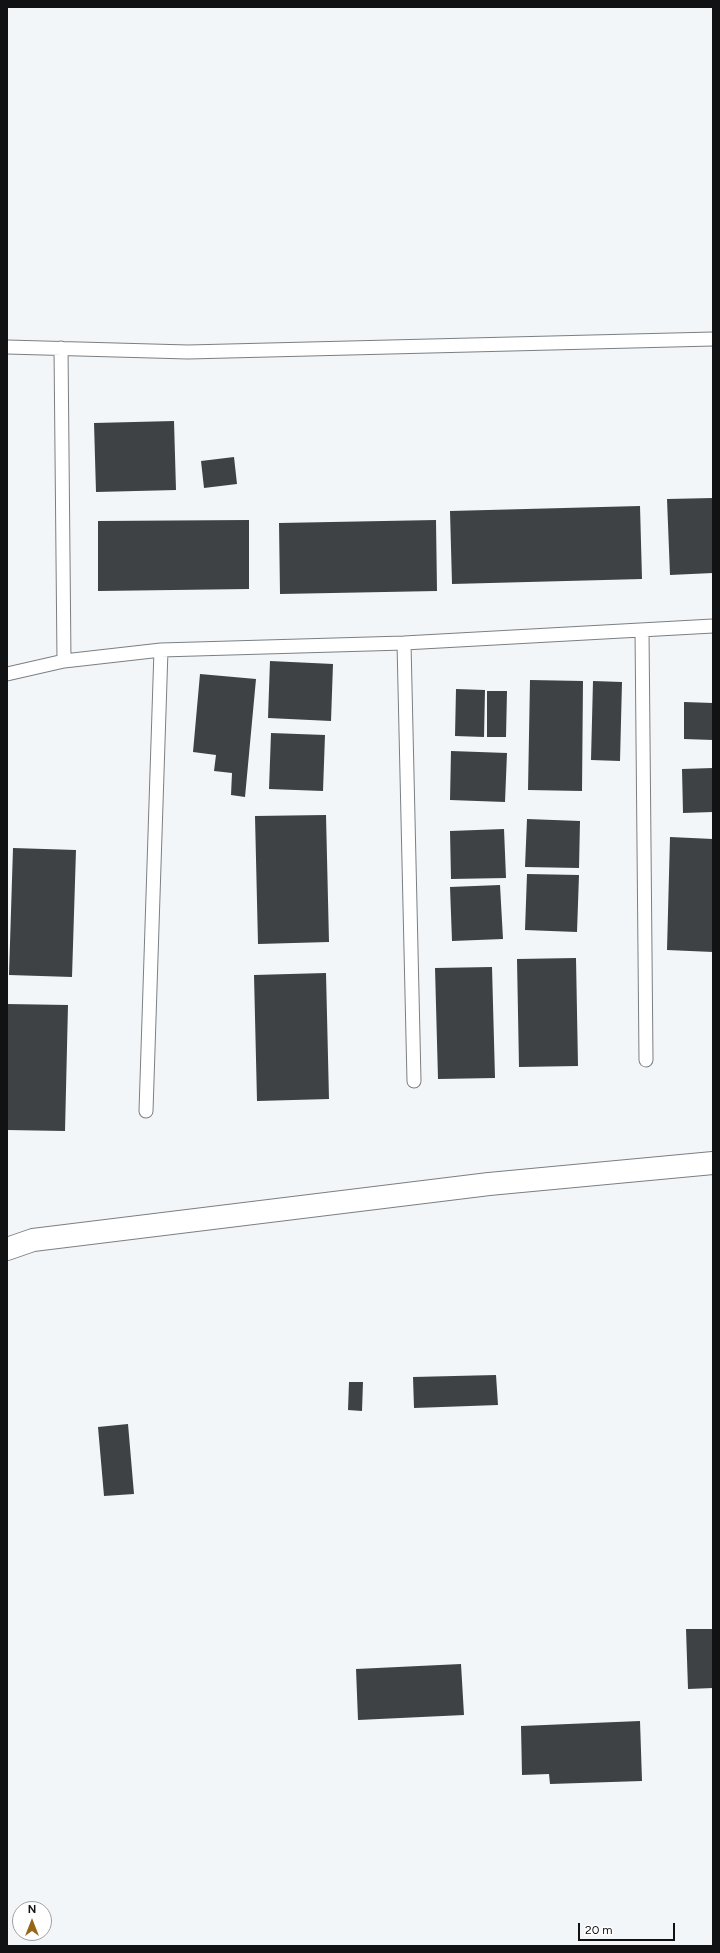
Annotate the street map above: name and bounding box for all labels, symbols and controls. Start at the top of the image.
north arrow [12,1901,52,1941]
text: N [28,1903,36,1916]
scale bar [580,1915,677,1941]
text: 20 m [585,1923,613,1937]

